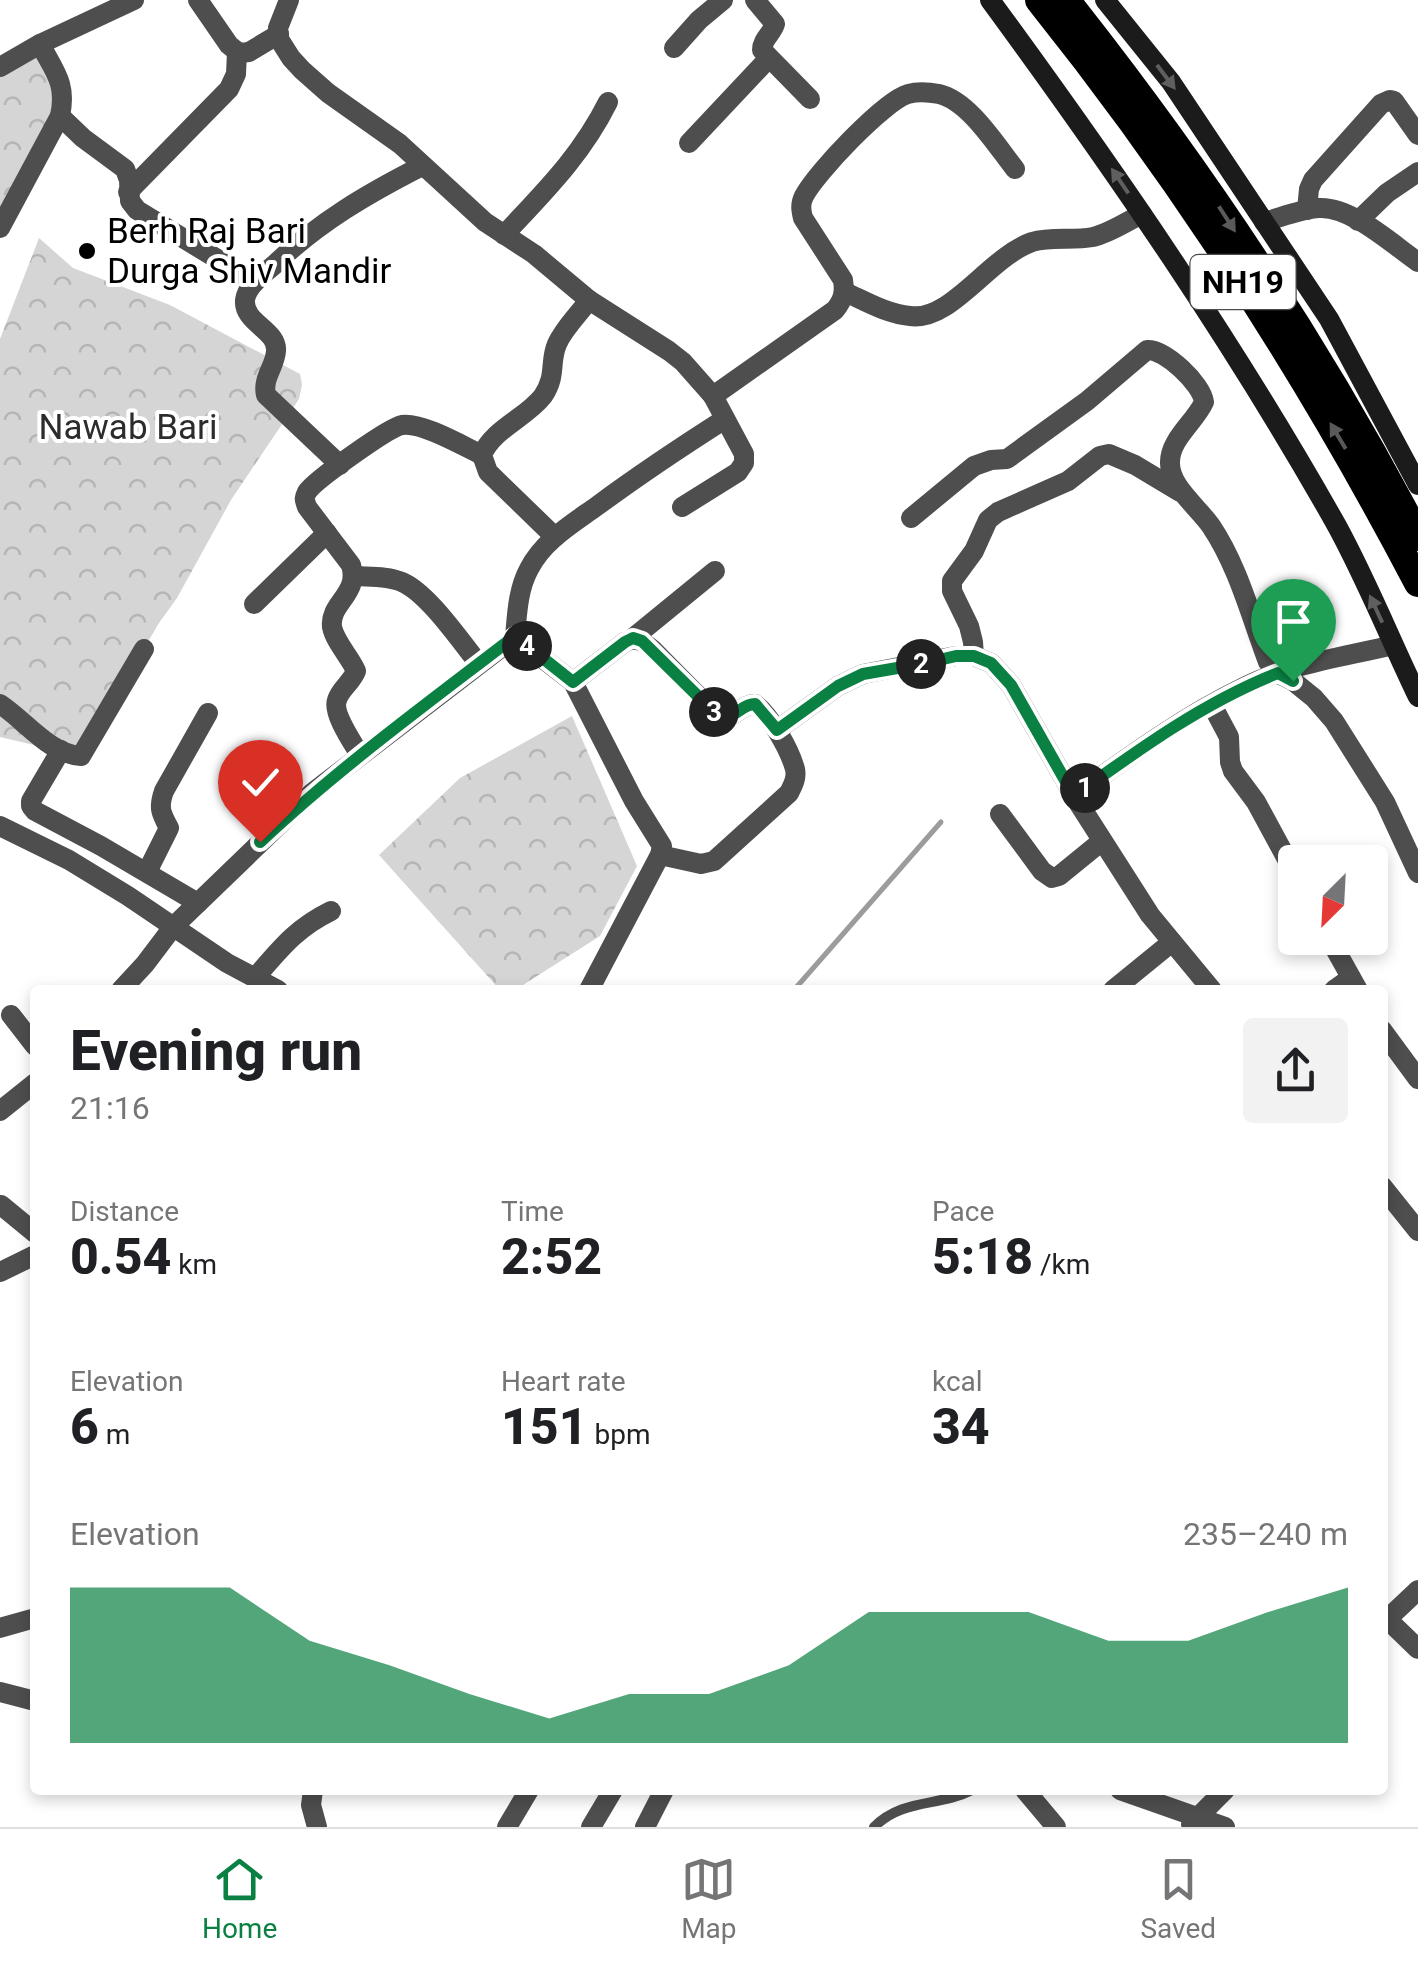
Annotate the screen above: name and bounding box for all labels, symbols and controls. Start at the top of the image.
one-way arrow [1155,64,1175,90]
one-way arrow [1111,167,1129,194]
one-way arrow [1217,206,1236,233]
place label: Berh Raj Bari Durga Shiv Mandir [107,211,392,292]
marker: Berh Raj Bari Durga Shiv Mandir [76,240,98,262]
road number: NH19 [1190,255,1296,309]
park label: Nawab Bari [39,407,217,448]
one-way arrow [1330,422,1347,450]
pin [1251,579,1336,682]
icon: arrive [1266,594,1321,649]
one-way arrow [1368,594,1385,623]
pin: 4 [502,621,552,671]
text: 4 [519,629,535,662]
pin: 2 [896,639,946,689]
text: 2 [913,647,929,680]
pin: 3 [689,687,739,737]
text: 3 [706,695,722,728]
pin [218,740,303,843]
icon: check [233,755,288,810]
pin: 1 [1060,763,1110,813]
text: 1 [1077,771,1093,804]
north arrow [1278,845,1388,955]
map controls [1278,845,1388,955]
button: share [1243,1018,1348,1123]
text: Evening run [70,1019,362,1083]
text: 21:16 [70,1089,150,1127]
text: Distance [70,1195,179,1228]
text: Time [501,1195,564,1228]
text: Pace [932,1195,994,1228]
text: 0.54 [70,1228,171,1286]
text: 2:52 [501,1228,602,1286]
text: 5:18 [932,1228,1033,1286]
text: km [171,1248,217,1281]
text: /km [1033,1248,1090,1281]
text: Elevation [70,1365,183,1398]
text: Heart rate [501,1365,626,1398]
text: kcal [932,1365,983,1398]
text: 6 [70,1398,99,1456]
text: 151 [501,1398,588,1456]
text: 34 [932,1398,990,1456]
text: m [99,1418,130,1451]
text: bpm [588,1418,650,1451]
text: Elevation [70,1515,200,1553]
text: 235–240 m [1183,1515,1348,1553]
tab: Home [202,1852,277,1945]
tab: Map [681,1852,737,1945]
tab: Saved [1140,1852,1216,1945]

